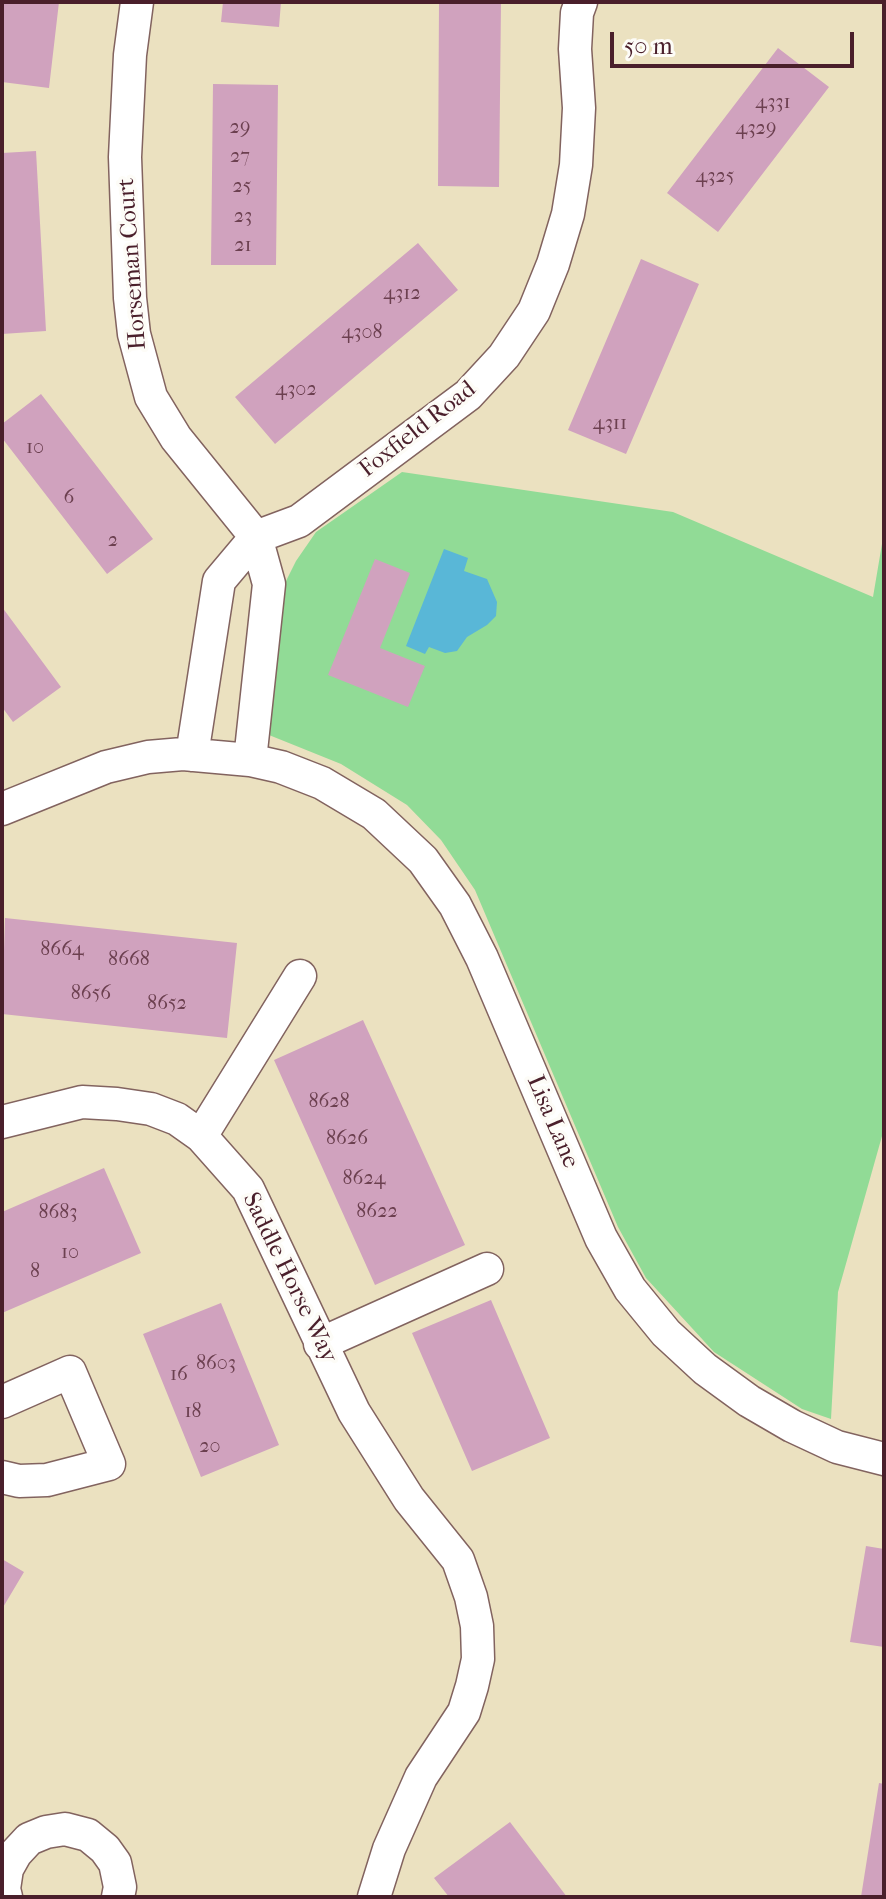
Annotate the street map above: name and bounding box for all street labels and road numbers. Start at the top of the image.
street label: Horseman Court [113,177,153,351]
street label: Foxfield Road [354,375,482,485]
street label: Lisa Lane [520,1071,584,1173]
street label: Saddle Horse Way [235,1188,343,1368]

